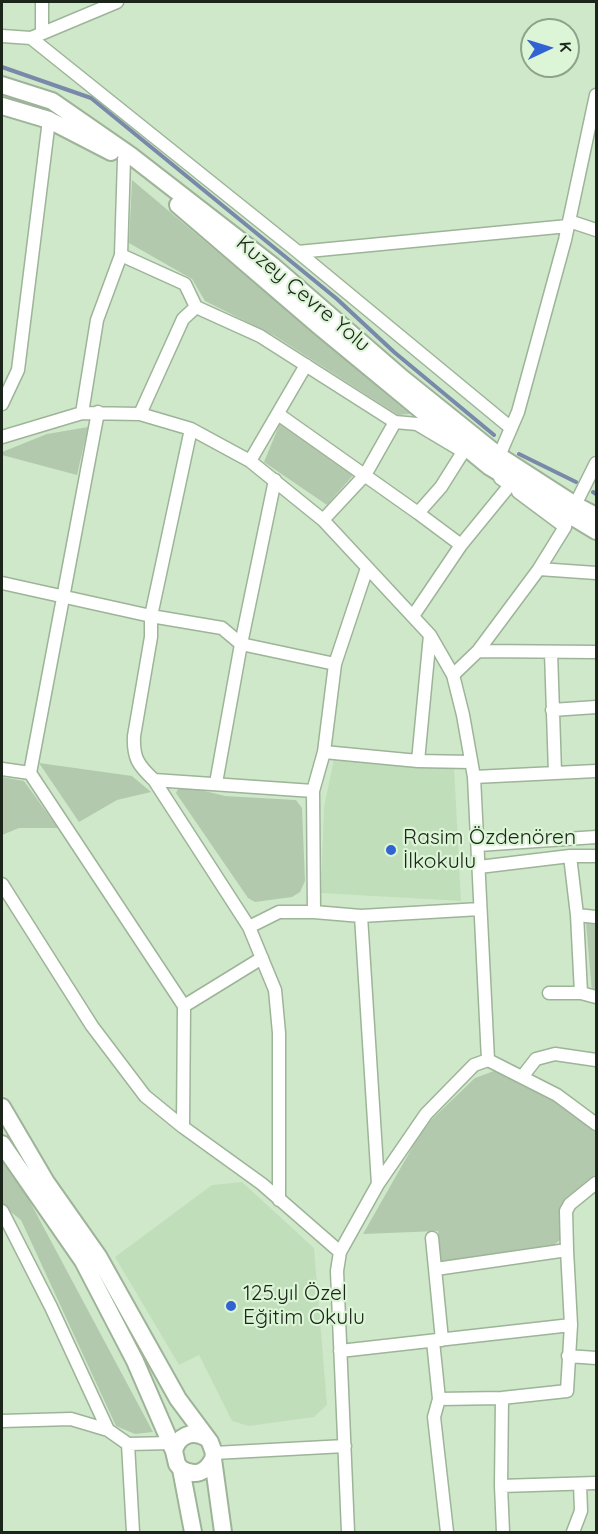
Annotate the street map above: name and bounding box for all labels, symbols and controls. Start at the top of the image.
north arrow [520,18,580,78]
text: K [556,41,576,53]
street label: Kuzey Çevre Yolu [231,231,375,357]
place label: Rasim Özdenören İlkokulu [403,825,576,875]
marker: Rasim Özdenören İlkokulu [384,843,398,857]
place label: 125.yıl Özel Eğitim Okulu [243,1281,365,1331]
marker: 125.yıl Özel Eğitim Okulu [224,1299,238,1313]

